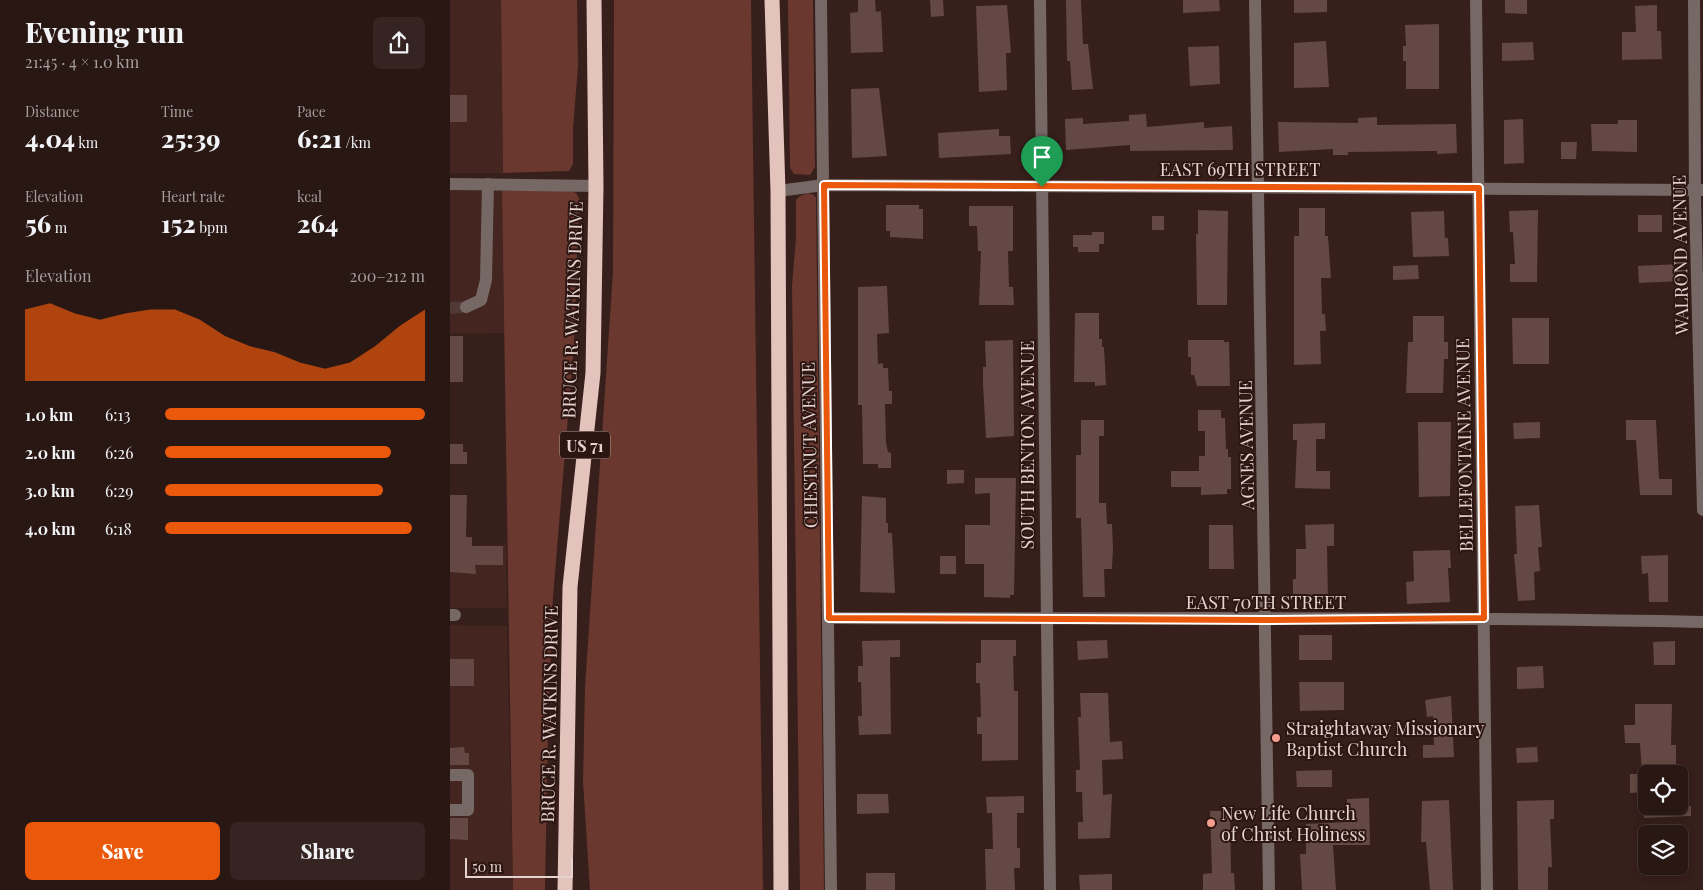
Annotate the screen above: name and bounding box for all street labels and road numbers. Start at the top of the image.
street label: EAST 69TH STREET [1160,157,1320,181]
street label: WALROND AVENUE [1667,175,1693,336]
street label: BRUCE R. WATKINS DRIVE [556,201,588,419]
street label: BELLEFONTAINE AVENUE [1450,338,1478,552]
street label: SOUTH BENTON AVENUE [1015,341,1039,549]
street label: CHESTNUT AVENUE [796,362,822,528]
street label: AGNES AVENUE [1233,380,1259,511]
road number: US 71 [560,432,610,458]
street label: EAST 70TH STREET [1186,590,1346,614]
street label: BRUCE R. WATKINS DRIVE [535,605,563,823]

